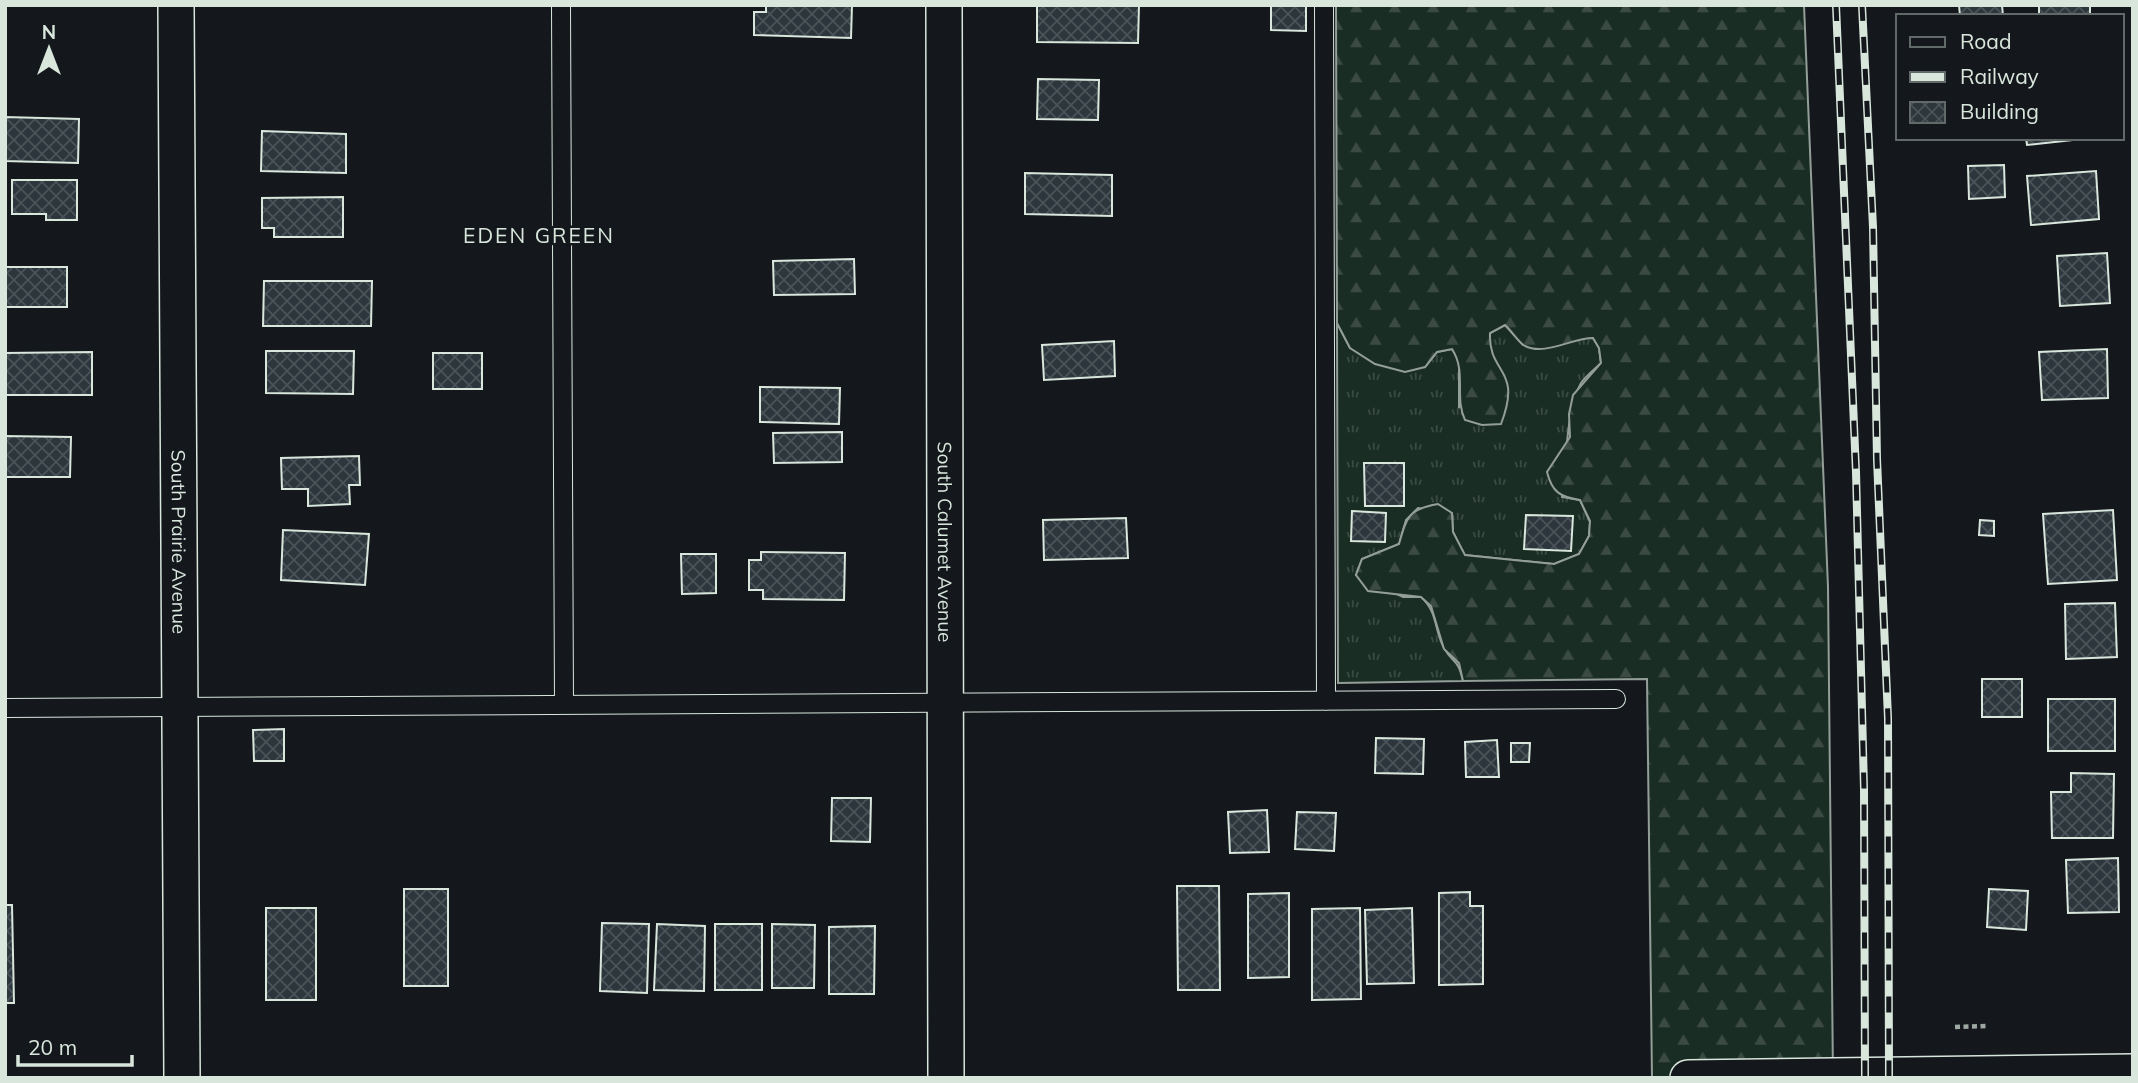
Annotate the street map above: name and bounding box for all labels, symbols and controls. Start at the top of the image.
north arrow [14,14,84,84]
legend [1896,14,2124,140]
text: N [42,20,56,44]
text: Road [1960,28,2011,54]
text: Railway [1960,63,2039,89]
text: Building [1960,98,2039,124]
district label: EDEN GREEN [463,222,615,248]
street label: South Calumet Avenue [933,442,957,642]
street label: South Prairie Avenue [166,450,192,634]
scale bar [18,1024,131,1068]
text: 20 m [28,1034,77,1060]

